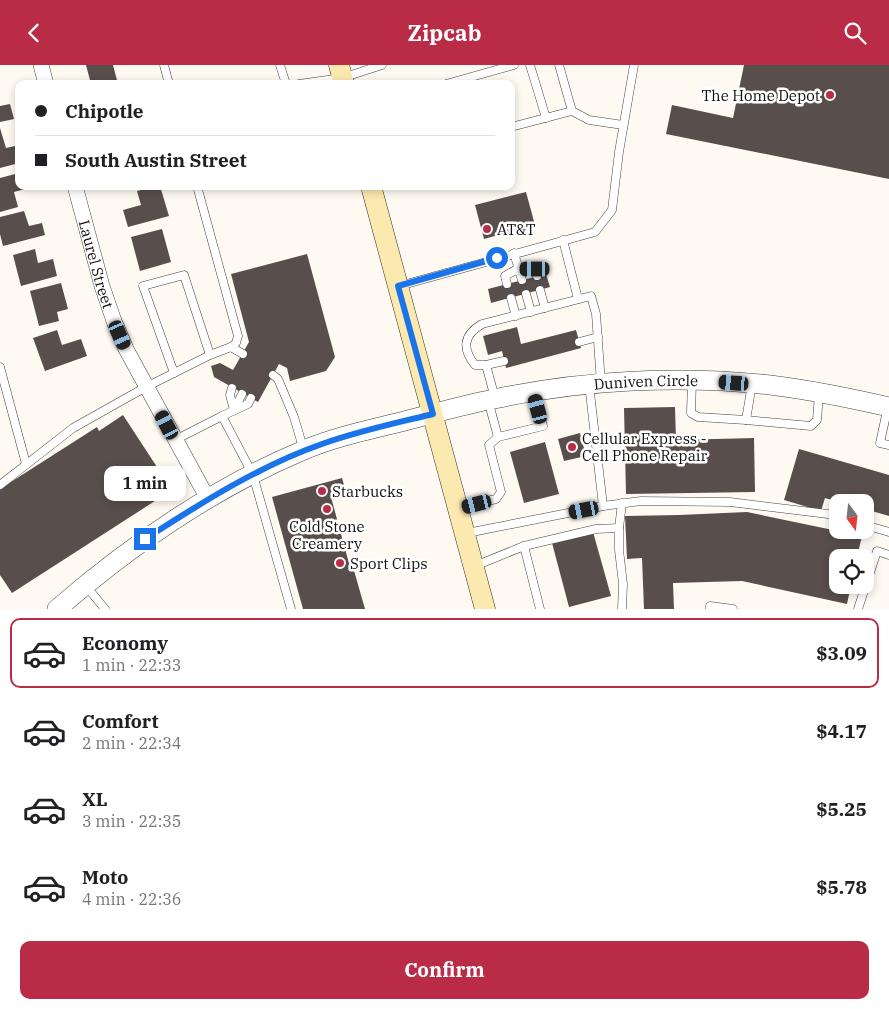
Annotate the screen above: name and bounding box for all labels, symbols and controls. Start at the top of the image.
text: Zipcab [408,18,481,47]
icon: back [20,19,48,47]
icon: search [841,19,869,47]
place label: The Home Depot [702,86,820,105]
marker: The Home Depot [824,89,836,101]
text: Chipotle [65,99,144,123]
text: South Austin Street [65,148,247,172]
street label: Laurel Street [75,218,118,311]
place label: AT&T [497,220,536,239]
marker: AT&T [481,223,493,235]
route start [486,247,508,269]
car [520,262,550,277]
car [107,318,132,352]
street label: Duniven Circle [593,370,698,393]
car [718,374,749,392]
car [526,393,549,425]
car [153,408,180,442]
place label: Cellular Express - Cell Phone Repair [582,429,708,465]
marker: Cellular Express - Cell Phone Repair [566,441,578,453]
callout: 1 min [104,467,186,501]
text: 1 min [123,473,167,493]
place label: Starbucks [332,482,403,501]
marker: Starbucks [316,485,328,497]
car [460,493,493,515]
north arrow [829,494,874,539]
map controls [829,494,874,594]
car [567,500,600,520]
marker: Cold Stone Creamery [321,503,333,515]
place label: Cold Stone Creamery [289,517,365,553]
route end [134,528,156,550]
button: locate [829,549,874,594]
place label: Sport Clips [350,554,428,573]
marker: Sport Clips [334,557,346,569]
icon: car [22,631,67,676]
text: Economy [82,631,168,655]
text: $3.09 [816,641,867,665]
text: 1 min · 22:33 [82,655,181,675]
icon: car [22,709,67,754]
text: Comfort [82,709,159,733]
text: $4.17 [816,719,867,743]
text: 2 min · 22:34 [82,733,181,753]
icon: car [22,787,67,832]
text: XL [82,787,108,811]
text: $5.25 [816,797,867,821]
text: 3 min · 22:35 [82,811,181,831]
icon: car [22,865,67,910]
text: Moto [82,865,128,889]
text: $5.78 [816,875,867,899]
text: 4 min · 22:36 [82,889,181,909]
button: Confirm [20,941,869,999]

